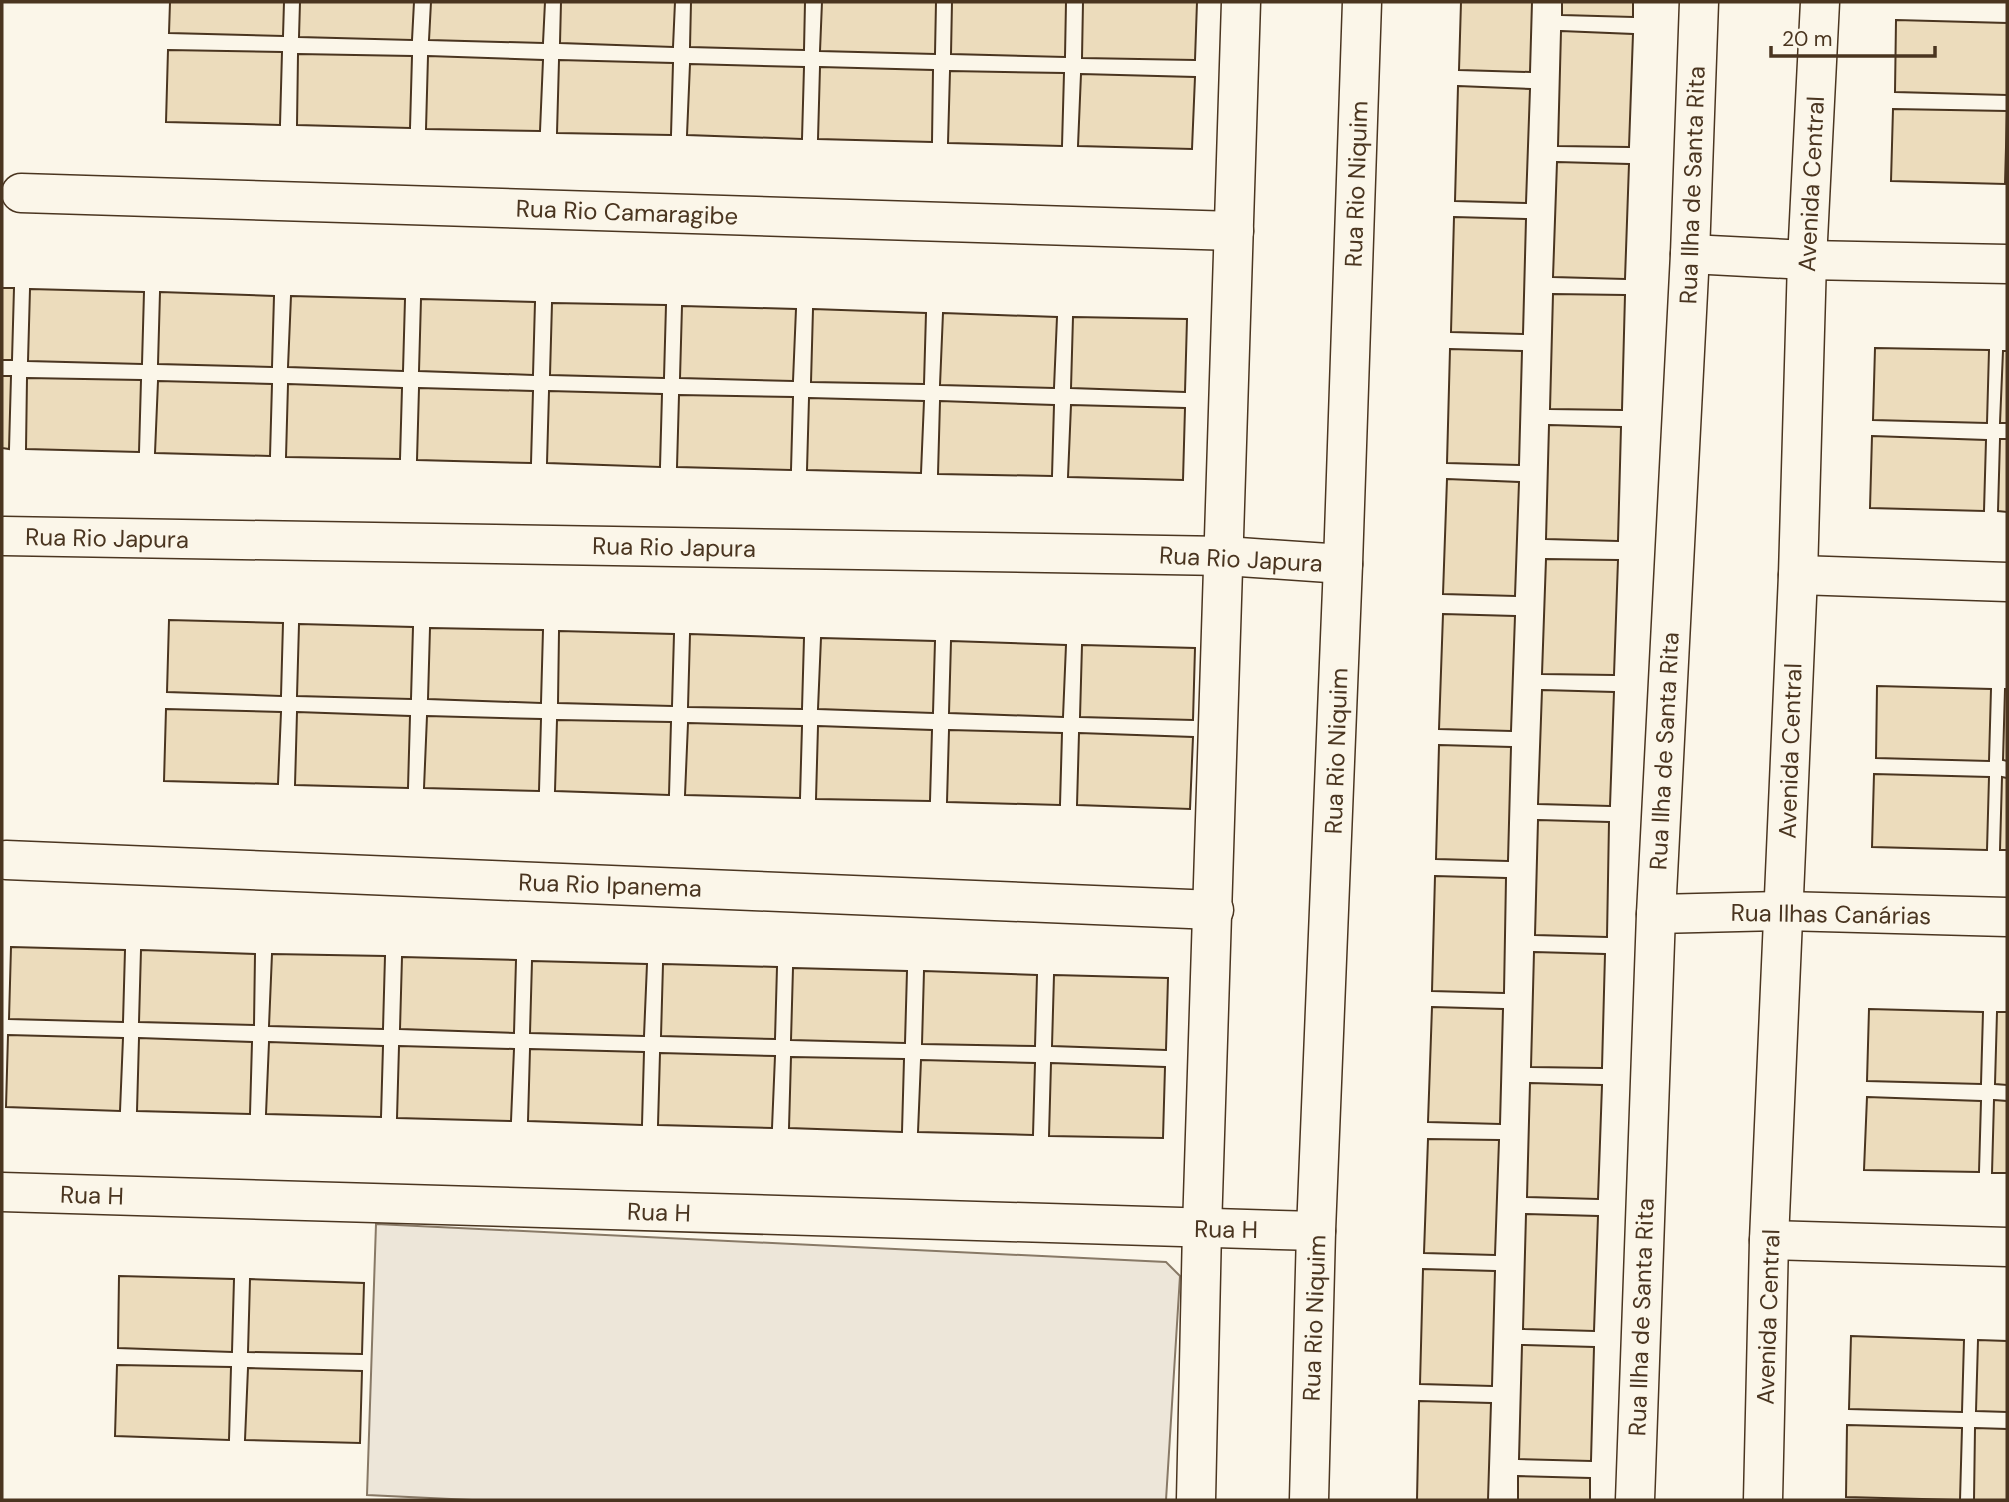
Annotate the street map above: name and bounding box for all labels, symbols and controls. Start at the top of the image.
scale bar [1771,14,1936,58]
text: 20 m [1782,25,1833,53]
street label: Rua llha de Santa Rita [1672,65,1712,305]
street label: Avenida Central [1791,95,1831,273]
street label: Rua Rio Niquim [1338,100,1374,268]
street label: Rua Rio Camaragibe [515,193,739,231]
street label: Rua Rio Japura [25,521,189,555]
street label: Rua Rio Japura [592,530,756,564]
street label: Rua Rio Japura [1158,539,1324,579]
street label: Rua llha de Santa Rita [1642,631,1686,871]
street label: Avenida Central [1771,663,1809,839]
street label: Rua Rio Niquim [1318,667,1354,835]
street label: Rua Rio Ipanema [518,866,702,904]
street label: Rua Ilhas Canárias [1730,897,1932,931]
street label: Rua H [60,1178,124,1212]
street label: Rua H [627,1195,691,1229]
street label: Rua llha de Santa Rita [1621,1197,1661,1437]
street label: Rua H [1194,1213,1258,1245]
street label: Avenida Central [1749,1229,1787,1405]
street label: Rua Rio Niquim [1296,1234,1332,1402]

